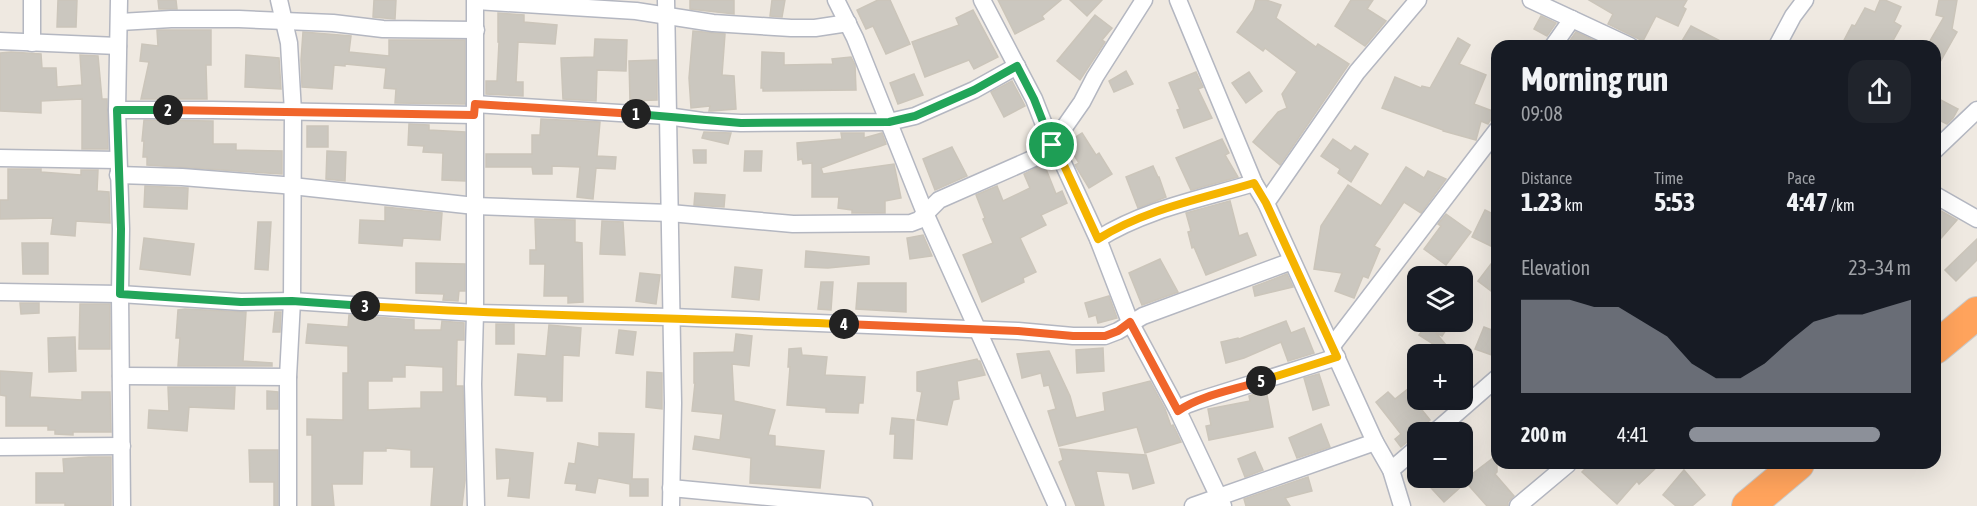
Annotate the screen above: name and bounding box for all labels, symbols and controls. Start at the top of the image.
text: Morning run [1521,60,1668,98]
button: share [1848,60,1911,123]
pin: 2 [153,95,183,125]
pin: 1 [621,99,651,129]
text: 2 [164,101,172,119]
text: 09:08 [1521,102,1563,125]
text: 1 [632,105,640,123]
pin [1026,119,1077,170]
icon: arrive [1035,128,1068,161]
text: Distance [1521,169,1572,187]
text: Time [1654,169,1683,187]
text: Pace [1787,169,1815,187]
text: 1.23 [1521,187,1562,217]
text: 5:53 [1654,187,1695,217]
text: 4:47 [1787,187,1828,217]
text: km [1562,196,1583,214]
text: /km [1828,196,1854,214]
text: Elevation [1521,256,1590,279]
text: 23–34 m [1848,256,1911,279]
map controls [1407,266,1473,488]
button: layers [1407,266,1473,332]
pin: 3 [350,291,380,321]
text: 3 [361,297,369,315]
pin: 4 [829,309,859,339]
text: 4 [840,315,848,333]
button: + [1407,344,1473,410]
pin: 5 [1246,366,1276,396]
text: 5 [1257,372,1265,390]
button: − [1407,422,1473,488]
text: 200 m [1521,423,1566,446]
text: 4:41 [1617,423,1649,446]

